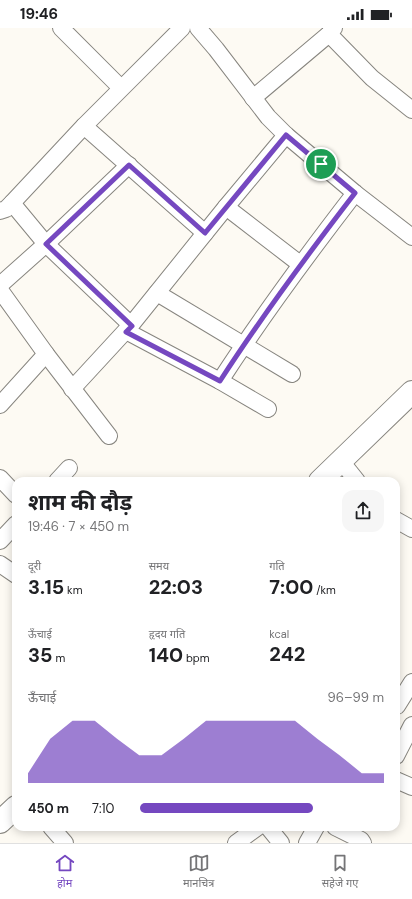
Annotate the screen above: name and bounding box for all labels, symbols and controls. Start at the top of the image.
text: 19:46 [20,4,58,24]
pin [304,147,338,181]
icon: arrive [310,153,332,175]
text: शाम की दौड़ [28,488,132,517]
button: share [342,490,384,532]
text: 19:46 · 7 × 450 m [28,518,129,535]
text: दूरी [28,559,41,573]
text: समय [149,559,169,573]
text: गति [269,559,285,573]
text: 3.15 [28,574,64,600]
text: 22:03 [149,574,203,600]
text: 7:00 [269,574,313,600]
text: km [64,583,82,597]
text: /km [313,583,336,597]
text: ऊँचाई [28,627,52,641]
text: हृदय गति [149,627,185,641]
text: kcal [269,627,289,641]
text: 242 [269,641,305,667]
text: 35 [28,642,53,668]
text: 140 [149,642,183,668]
text: m [53,651,65,665]
text: bpm [183,651,210,665]
text: ऊँचाई [28,689,56,706]
text: 96–99 m [328,689,384,706]
text: 450 m [28,800,69,817]
text: 7:10 [92,800,115,817]
tab: होम [54,852,76,891]
tab: मानचित्र [183,852,214,891]
tab: सहेजे गए [322,852,358,891]

